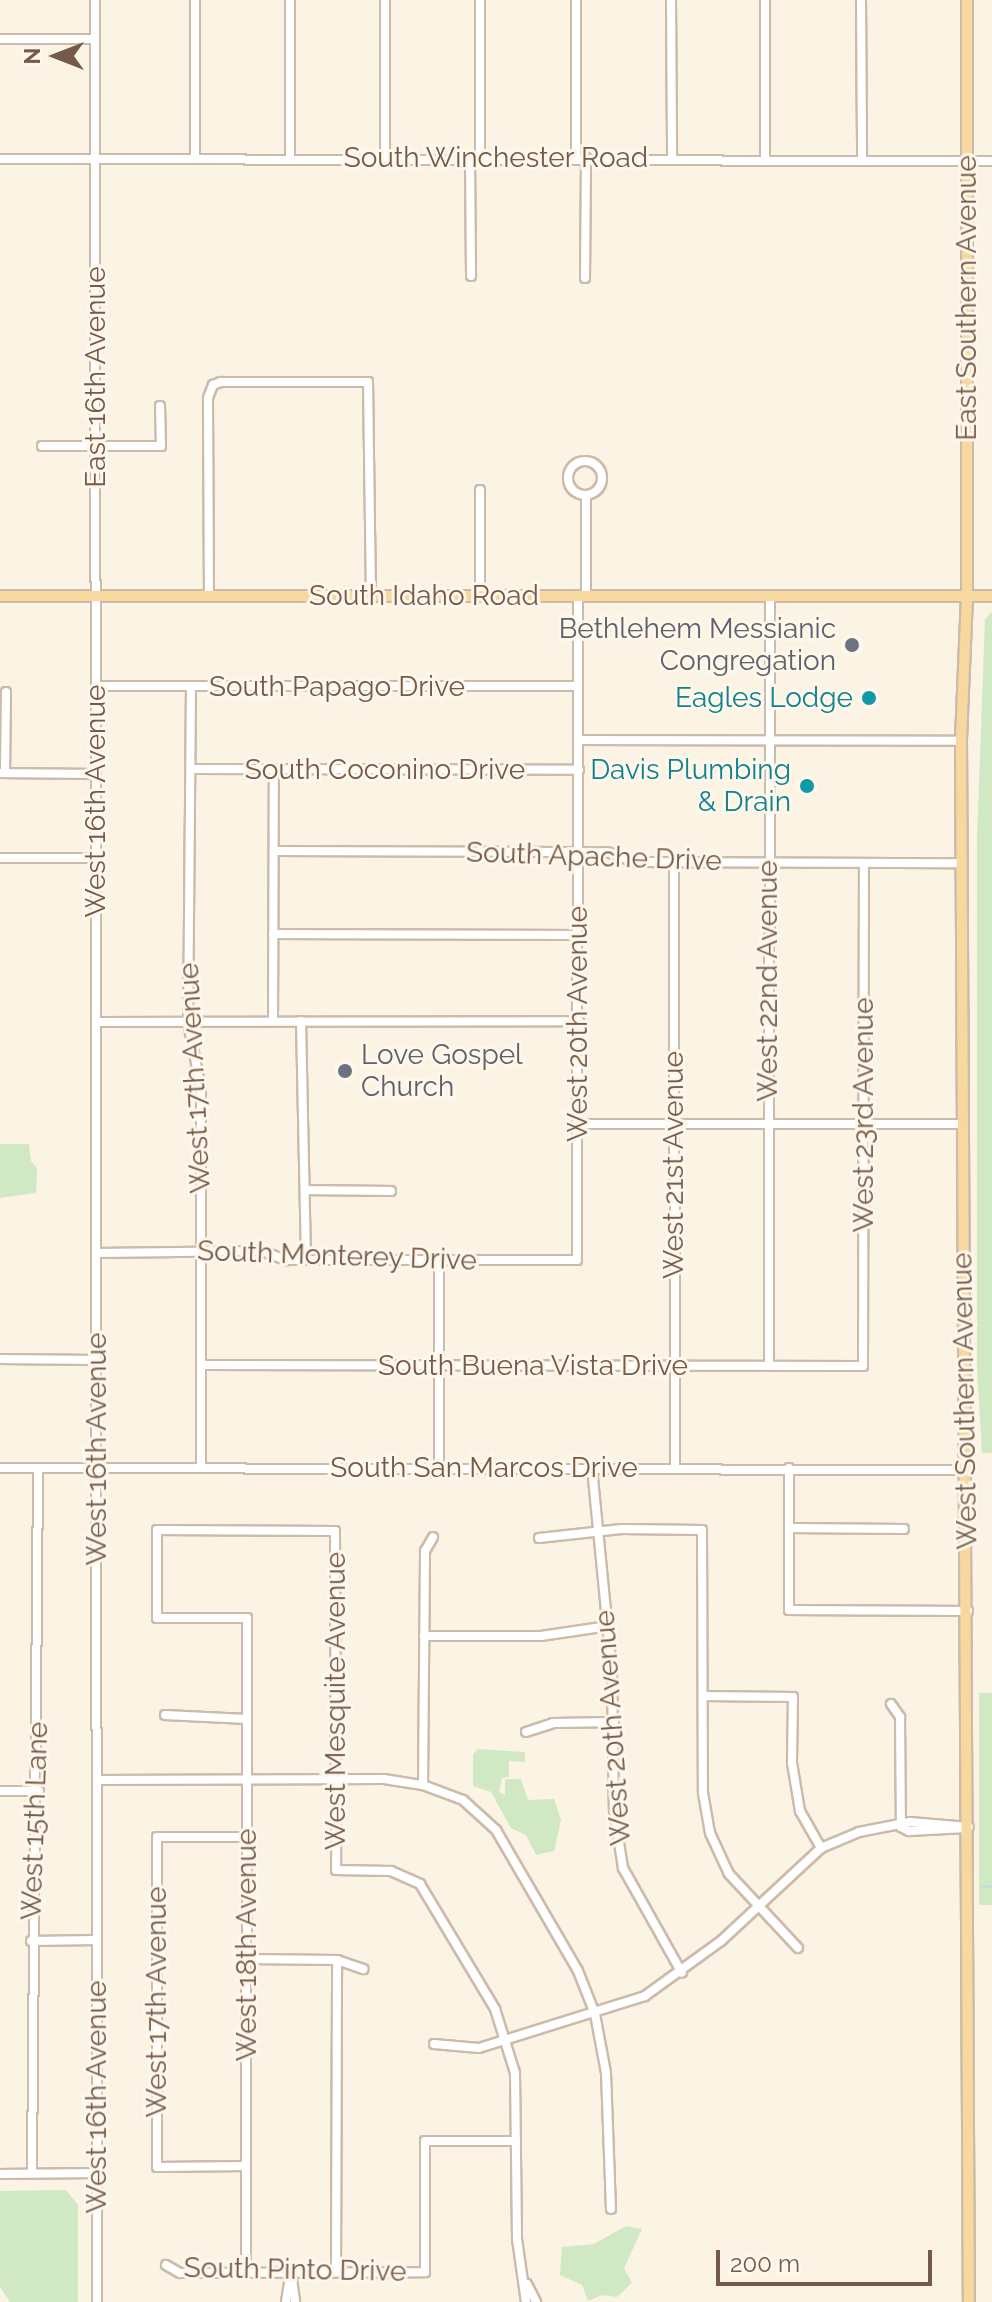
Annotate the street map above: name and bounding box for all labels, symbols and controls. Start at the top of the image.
north arrow [16,16,96,96]
text: N [19,48,45,64]
street label: South Winchester Road [343,141,649,175]
street label: East Southern Avenue [950,155,984,441]
street label: East 16th Avenue [79,266,113,488]
street label: South Idaho Road [309,579,539,613]
place label: Bethlehem Messianic Congregation [559,612,836,678]
marker: Bethlehem Messianic Congregation [843,636,861,654]
street label: South Papago Drive [209,670,465,704]
place label: Eagles Lodge [675,681,853,715]
street label: West 16th Avenue [79,684,113,918]
marker: Eagles Lodge [860,689,878,707]
street label: South Coconino Drive [245,753,525,787]
place label: Davis Plumbing & Drain [590,753,791,819]
marker: Davis Plumbing & Drain [798,777,816,795]
street label: South Apache Drive [465,836,723,878]
street label: West 22nd Avenue [751,860,785,1102]
street label: West 20th Avenue [561,906,595,1142]
street label: West 17th Avenue [172,961,218,1195]
street label: West 23rd Avenue [847,997,881,1233]
place label: Love Gospel Church [361,1038,523,1104]
street label: West 21st Avenue [657,1051,691,1279]
marker: Love Gospel Church [336,1062,354,1080]
street label: South Monterey Drive [196,1234,478,1278]
street label: West Southern Avenue [946,1252,984,1550]
street label: West 16th Avenue [80,1332,114,1566]
street label: South Buena Vista Drive [378,1349,688,1383]
street label: South San Marcos Drive [330,1451,638,1485]
street label: West Mesquite Avenue [319,1551,353,1851]
street label: West 20th Avenue [588,1609,638,1847]
street label: West 15th Lane [15,1721,55,1921]
street label: West 18th Avenue [230,1828,264,2062]
street label: West 17th Avenue [140,1886,174,2118]
street label: West 16th Avenue [80,1980,114,2214]
scale bar [720,2234,936,2284]
text: 200 m [730,2249,800,2278]
street label: South Pinto Drive [183,2251,407,2289]

